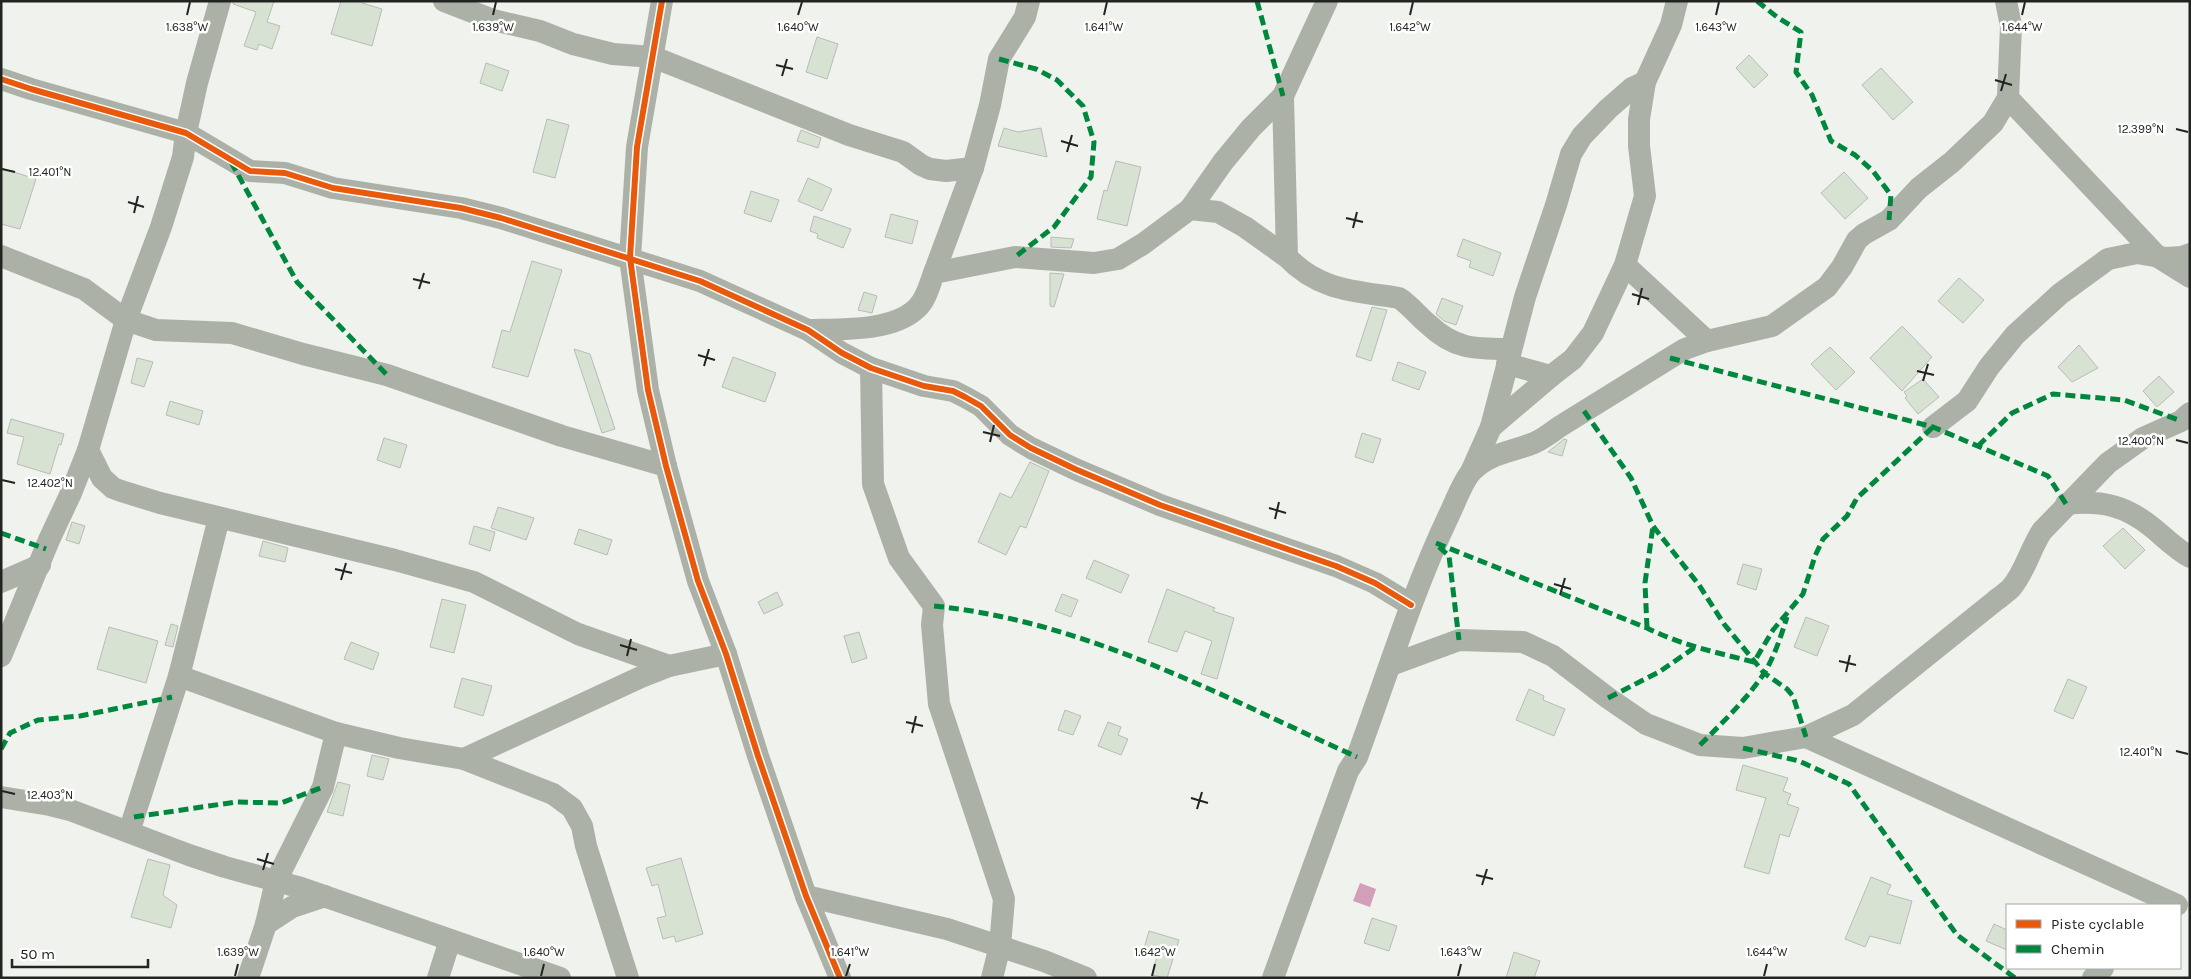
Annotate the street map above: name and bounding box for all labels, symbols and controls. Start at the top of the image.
text: 1.638°W [166,20,208,34]
text: 1.639°W [472,20,514,34]
text: 1.640°W [777,20,819,34]
text: 1.641°W [1085,20,1123,34]
text: 1.642°W [1389,20,1431,34]
text: 1.643°W [1695,20,1737,34]
text: 1.644°W [2001,20,2043,34]
text: 12.399°N [2118,122,2164,136]
text: 12.401°N [28,165,72,179]
text: 12.400°N [2118,434,2164,448]
text: 12.402°N [27,476,73,490]
text: 12.401°N [2119,745,2163,759]
text: 12.403°N [27,788,73,802]
legend [2006,904,2181,969]
text: Piste cyclable [2051,915,2144,933]
scale bar [12,936,149,968]
text: Chemin [2051,940,2105,958]
text: 50 m [20,945,55,963]
text: 1.639°W [217,945,259,959]
text: 1.640°W [523,945,565,959]
text: 1.641°W [831,945,869,959]
text: 1.642°W [1134,945,1176,959]
text: 1.643°W [1440,945,1482,959]
text: 1.644°W [1746,945,1788,959]

